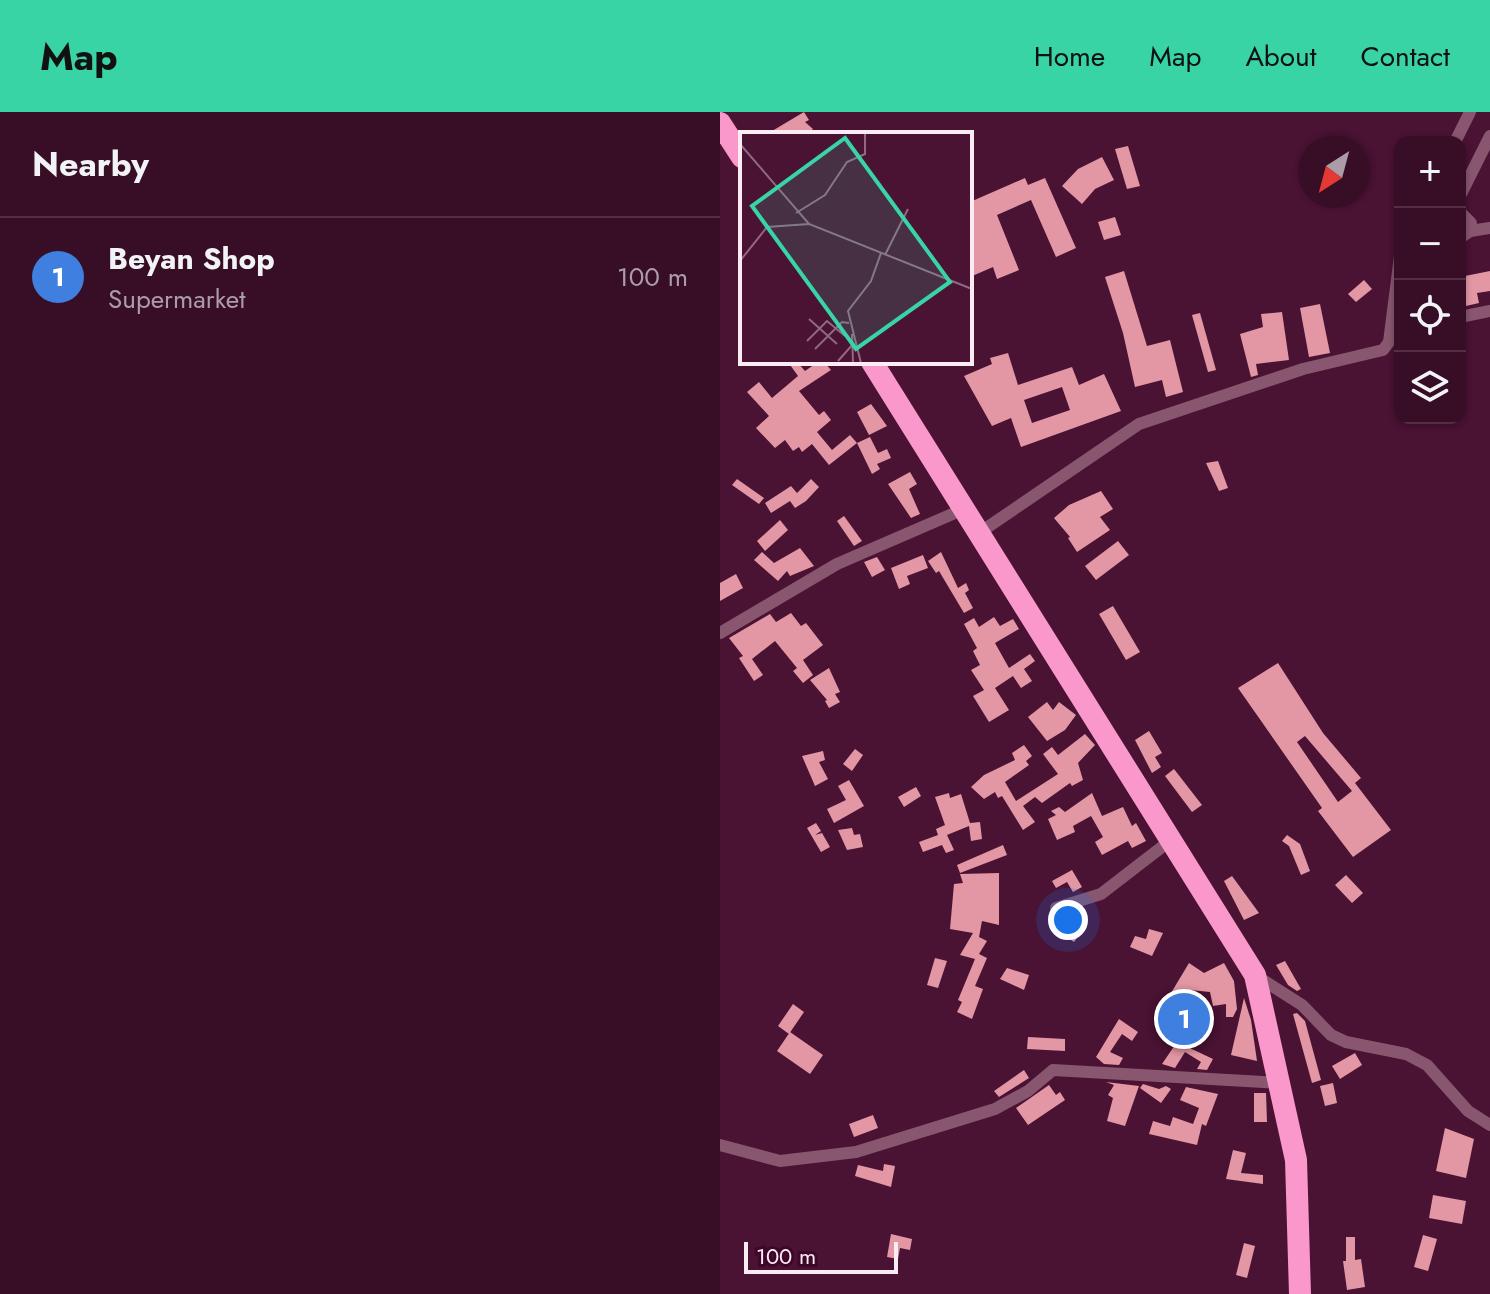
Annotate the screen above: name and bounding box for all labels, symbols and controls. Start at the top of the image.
text: Map [40,29,118,84]
text: Home [1034,36,1105,77]
text: Map [1149,36,1201,77]
text: About [1245,36,1317,77]
text: Contact [1361,36,1450,77]
inset map [740,132,972,364]
north arrow [1298,136,1370,208]
map controls [1394,136,1466,424]
button: + [1394,136,1466,208]
text: Nearby [32,140,149,189]
button: − [1394,208,1466,280]
text: Beyan Shop [108,237,275,280]
text: 1 [51,258,65,296]
text: 100 m [617,258,688,296]
text: Supermarket [108,280,245,318]
button: locate [1394,280,1466,352]
button: layers [1394,352,1466,424]
your location [1048,900,1088,940]
pin: 1 [1158,989,1210,1049]
scale bar [744,1238,898,1274]
text: 100 m [756,1240,816,1272]

